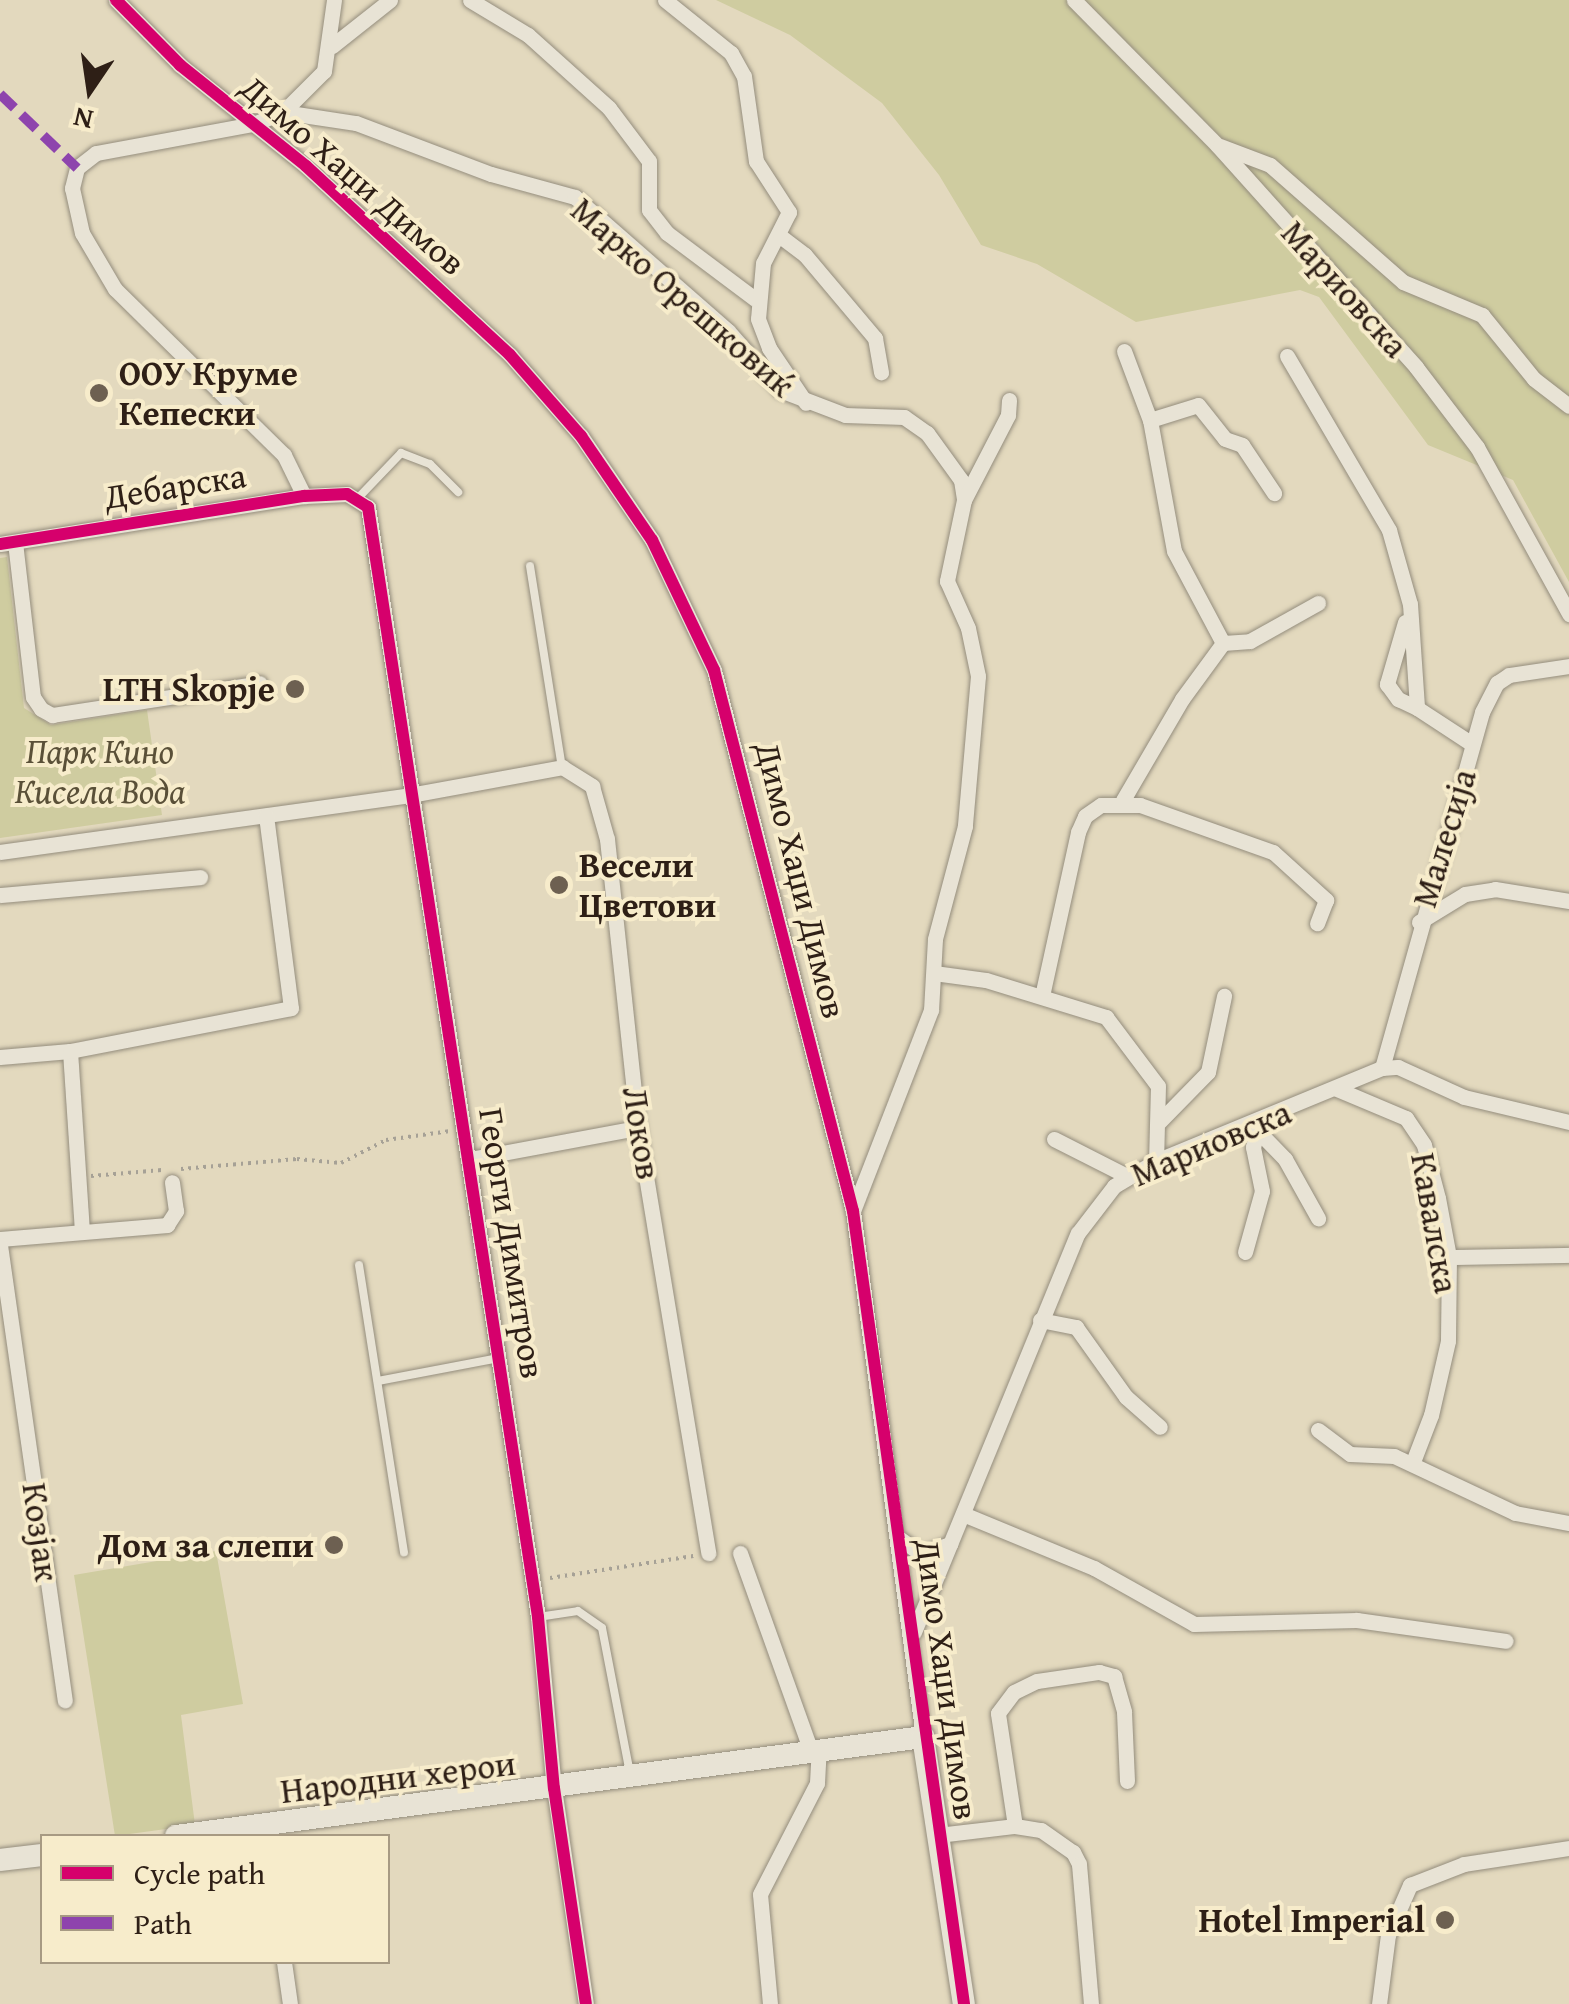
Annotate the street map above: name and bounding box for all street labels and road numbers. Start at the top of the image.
street label: Димо Хаџи Димов [232,66,474,284]
street label: Марко Орешковиќ [563,189,803,405]
street label: Мариовска [1273,212,1417,366]
street label: Дебарска [101,454,249,518]
street label: Димо Хаџи Димов [746,738,856,1022]
street label: Малесија [1403,764,1485,912]
street label: Локов [614,1084,670,1182]
street label: Мариовска [1125,1091,1297,1195]
street label: Георги Димитров [470,1105,554,1381]
street label: Кавалска [1402,1150,1468,1296]
street label: Козјак [13,1480,69,1584]
street label: Димо Хаџи Димов [907,1536,987,1822]
street label: Народни херои [278,1742,518,1812]

